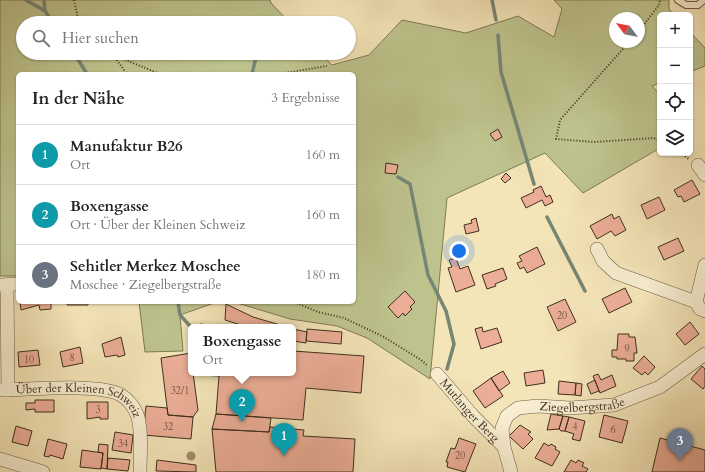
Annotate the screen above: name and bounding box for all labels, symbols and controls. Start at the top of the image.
north arrow [609,12,645,48]
map controls [657,12,693,156]
button: + [657,12,693,48]
search box [16,16,356,60]
icon: search [30,27,52,49]
text: Hier suchen [62,28,139,48]
button: − [657,48,693,84]
button: locate [657,84,693,120]
text: In der Nähe [32,87,125,110]
text: 3 Ergebnisse [271,89,340,107]
button: layers [657,120,693,156]
text: Manufaktur B26 [70,136,183,156]
text: 1 [42,146,48,164]
text: 160 m [306,146,340,164]
text: Ort [70,156,90,174]
text: Boxengasse [70,196,149,216]
text: 2 [42,206,48,224]
text: 160 m [306,206,340,224]
text: Ort · Über der Kleinen Schweiz [70,216,245,234]
your location [449,241,469,261]
text: Sehitler Merkez Moschee [70,256,241,276]
text: 3 [42,266,48,284]
text: 180 m [306,266,340,284]
text: Moschee · Ziegelbergstraße [70,276,221,294]
house number: 20 [557,309,567,323]
popup [188,324,296,376]
text: Boxengasse [203,331,281,351]
house number: 9 [624,342,630,356]
house number: 8 [69,351,75,365]
text: Ort [203,351,223,369]
house number: 10 [24,353,34,367]
street label: Mutlanger Berg [436,375,503,446]
street label: Über der Kleinen Schweiz [15,380,146,420]
house number: 32/1 [171,384,189,398]
pin: 2 [229,389,255,422]
street label: Ziegelbergstraße [539,394,627,416]
house number: 3 [95,403,101,417]
house number: 32 [163,420,173,434]
house number: 4 [572,420,578,434]
pin: 1 [271,423,297,456]
house number: 6 [610,423,616,437]
pin: 3 [667,428,693,461]
house number: 34 [118,437,128,451]
house number: 20 [455,449,465,463]

